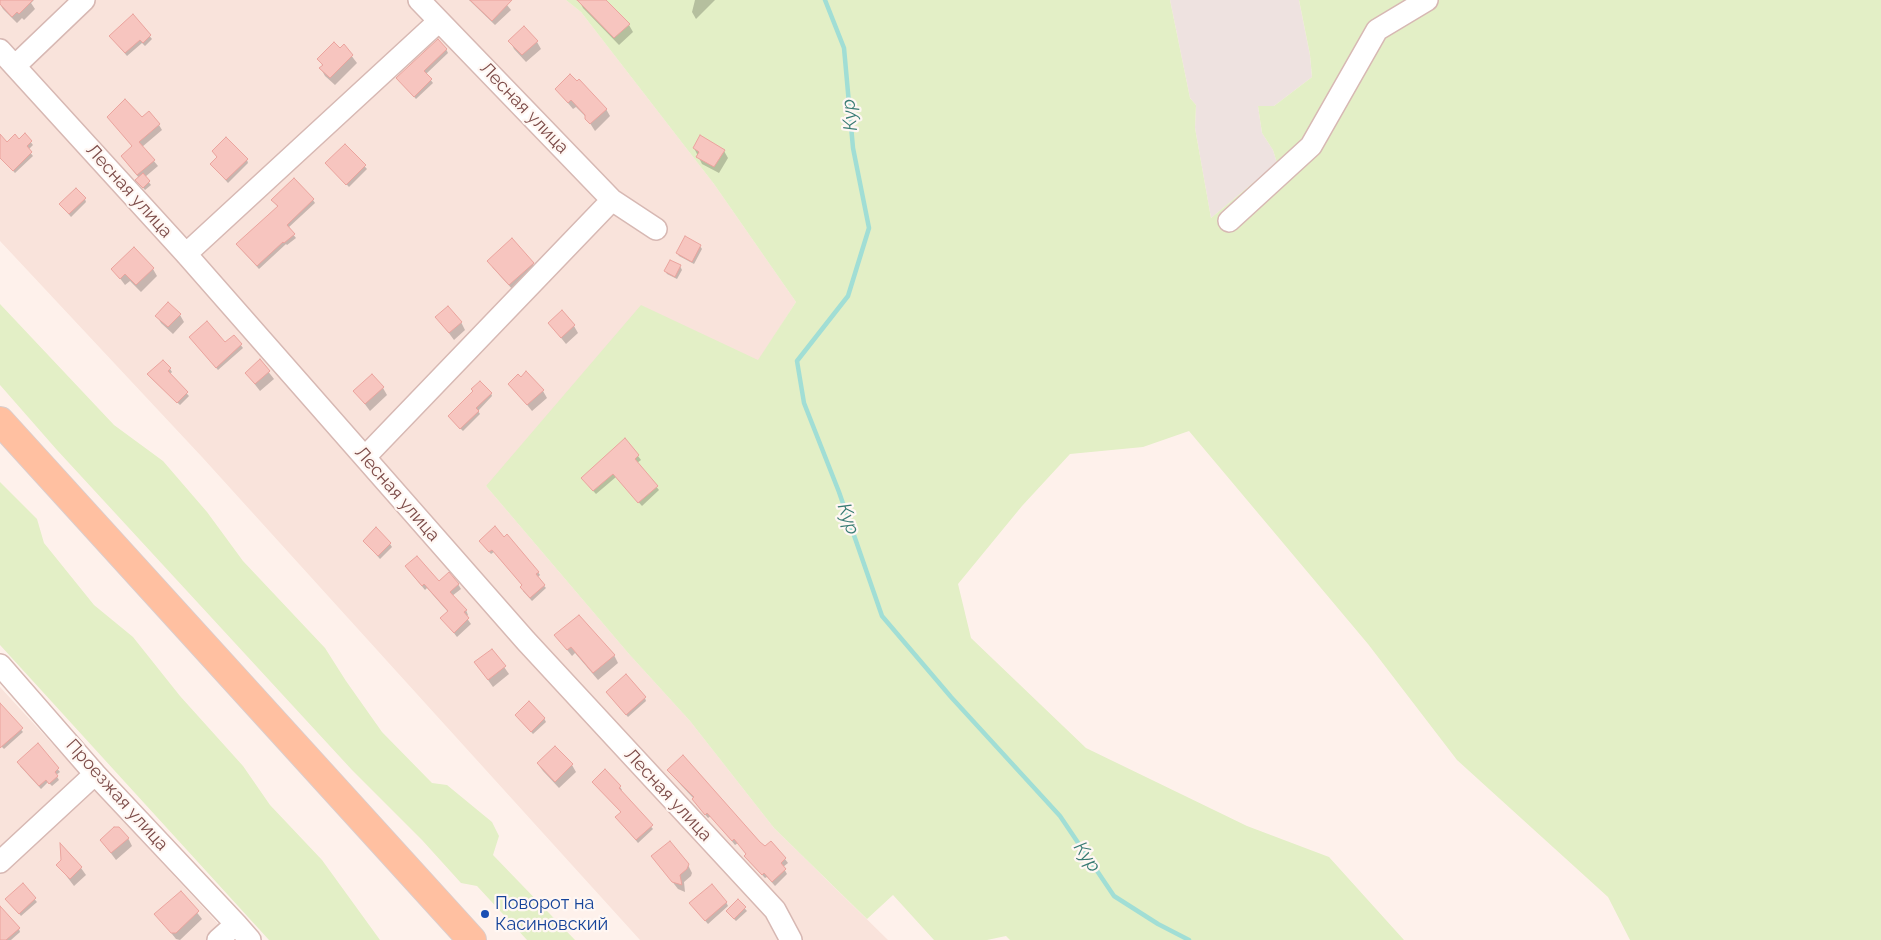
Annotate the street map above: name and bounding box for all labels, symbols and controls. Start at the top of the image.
street label: Лесная улица [475,58,573,158]
water label: Кур [837,98,863,132]
street label: Лесная улица [81,140,177,242]
street label: Лесная улица [350,442,444,546]
water label: Кур [832,500,864,538]
street label: Проезжая улица [61,735,173,855]
street label: Лесная улица [620,744,716,846]
water label: Кур [1069,837,1105,877]
place label: Поворот на Касиновский [495,893,608,936]
marker: Поворот на Касиновский [479,908,491,920]

